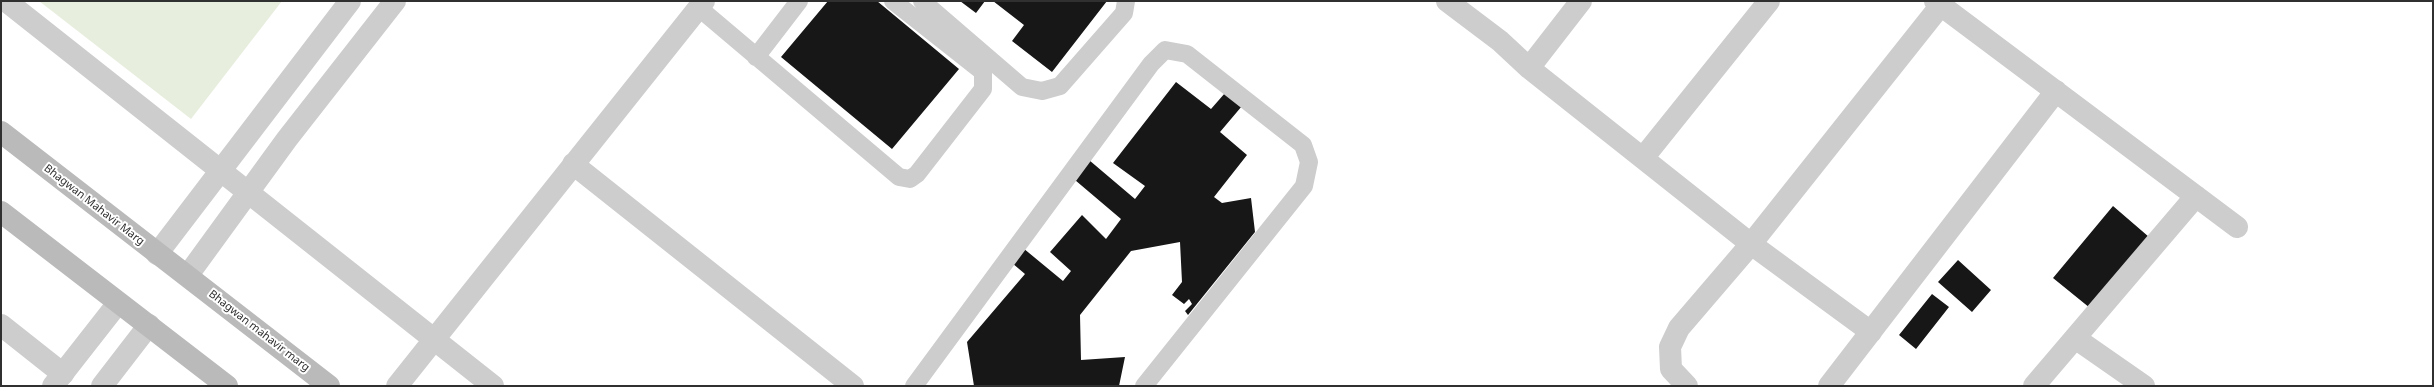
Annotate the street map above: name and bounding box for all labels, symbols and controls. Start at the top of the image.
street label: Bhagwan Mahavir Marg [41,162,147,248]
street label: Bhagwan mahavir marg [206,288,312,374]

